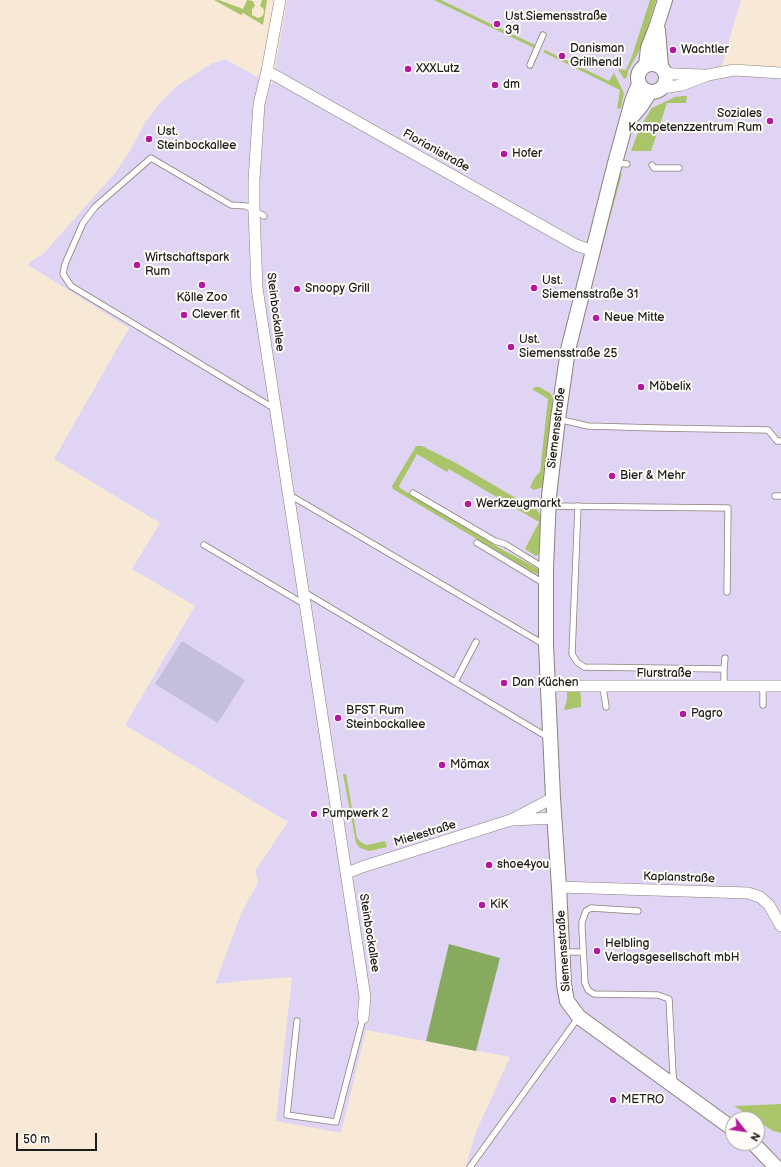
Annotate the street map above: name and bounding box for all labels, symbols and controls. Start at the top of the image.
place label: Ust.Siemensstraße 39 [505,10,607,38]
marker: Ust.Siemensstraße 39 [492,19,502,29]
place label: Danisman Grillhendl [570,42,624,70]
place label: Wachtler [681,43,729,57]
marker: Wachtler [668,45,678,55]
marker: Danisman Grillhendl [557,51,567,61]
place label: XXXLutz [416,62,459,76]
marker: XXXLutz [403,64,413,74]
place label: dm [503,78,520,92]
marker: dm [490,80,500,90]
place label: Soziales Kompetenzzentrum Rum [628,107,762,135]
marker: Soziales Kompetenzzentrum Rum [765,116,775,126]
place label: Ust. Steinbockallee [157,125,236,153]
street label: Florianistraße [400,127,472,175]
marker: Ust. Steinbockallee [144,134,154,144]
place label: Hofer [512,147,542,161]
marker: Hofer [499,149,509,159]
place label: Wirtschaftspark Rum [145,251,229,279]
marker: Wirtschaftspark Rum [132,260,142,270]
street label: Steinbockallee [263,272,287,352]
place label: Ust. Siemensstraße 31 [542,274,639,302]
marker: Kölle Zoo [197,280,207,290]
place label: Snoopy Grill [305,282,370,296]
marker: Ust. Siemensstraße 31 [529,283,539,293]
marker: Snoopy Grill [292,284,302,294]
place label: Kölle Zoo [177,291,227,305]
place label: Clever fit [192,308,240,322]
marker: Clever fit [179,310,189,320]
place label: Neue Mitte [604,311,664,325]
marker: Neue Mitte [591,313,601,323]
place label: Ust. Siemensstraße 25 [519,333,617,361]
marker: Ust. Siemensstraße 25 [506,342,516,352]
place label: Möbelix [649,380,691,394]
marker: Möbelix [636,382,646,392]
street label: Siemensstraße [545,387,569,469]
place label: Bier & Mehr [620,469,685,483]
marker: Bier & Mehr [607,471,617,481]
place label: Werkzeugmarkt [476,497,561,511]
marker: Werkzeugmarkt [463,499,473,509]
street label: Flurstraße [636,667,692,681]
place label: Dan Küchen [512,676,579,690]
marker: Dan Küchen [499,678,509,688]
place label: BFST Rum Steinbockallee [346,704,425,732]
place label: Pagro [691,707,723,721]
marker: Pagro [678,709,688,719]
marker: BFST Rum Steinbockallee [333,713,343,723]
place label: Mömax [450,758,489,772]
marker: Mömax [437,760,447,770]
place label: Pumpwerk 2 [322,807,389,821]
marker: Pumpwerk 2 [309,809,319,819]
street label: Mielestraße [392,818,458,850]
place label: shoe4you [497,858,549,872]
marker: shoe4you [484,860,494,870]
street label: Kaplanstraße [643,870,715,886]
street label: Steinbockallee [356,893,382,973]
place label: KiK [490,898,508,912]
marker: KiK [477,900,487,910]
street label: Siemensstraße [554,910,574,992]
place label: Helbling Verlagsgesellschaft mbH [605,937,740,965]
marker: Helbling Verlagsgesellschaft mbH [592,946,602,956]
place label: METRO [621,1093,664,1107]
marker: METRO [608,1095,618,1105]
north arrow [725,1111,765,1151]
scale bar [18,1125,99,1151]
text: N [747,1130,763,1144]
text: 50 m [23,1132,50,1147]

